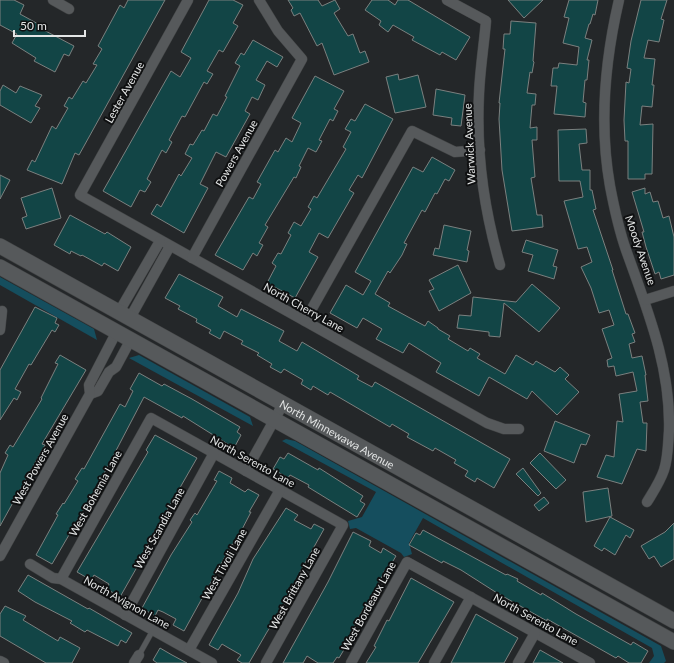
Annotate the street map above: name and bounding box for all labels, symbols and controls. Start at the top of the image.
scale bar [14,12,85,38]
text: 50 m [20,18,47,33]
street label: Lester Avenue [102,59,146,125]
street label: Warwick Avenue [460,103,478,185]
street label: Powers Avenue [212,117,260,189]
street label: Moody Avenue [623,213,659,287]
street label: North Cherry Lane [262,280,347,335]
street label: North Minnewawa Avenue [278,397,397,471]
street label: West Powers Avenue [9,411,71,507]
street label: North Serento Lane [208,432,298,490]
street label: West Bohemia Lane [66,448,124,538]
street label: West Scandia Lane [131,485,187,571]
street label: West Tivoli Lane [199,526,249,602]
street label: West Brittany Lane [266,544,322,631]
street label: West Bordeaux Lane [338,559,398,653]
street label: North Avignon Lane [82,573,172,631]
street label: North Serento Lane [491,590,581,648]

